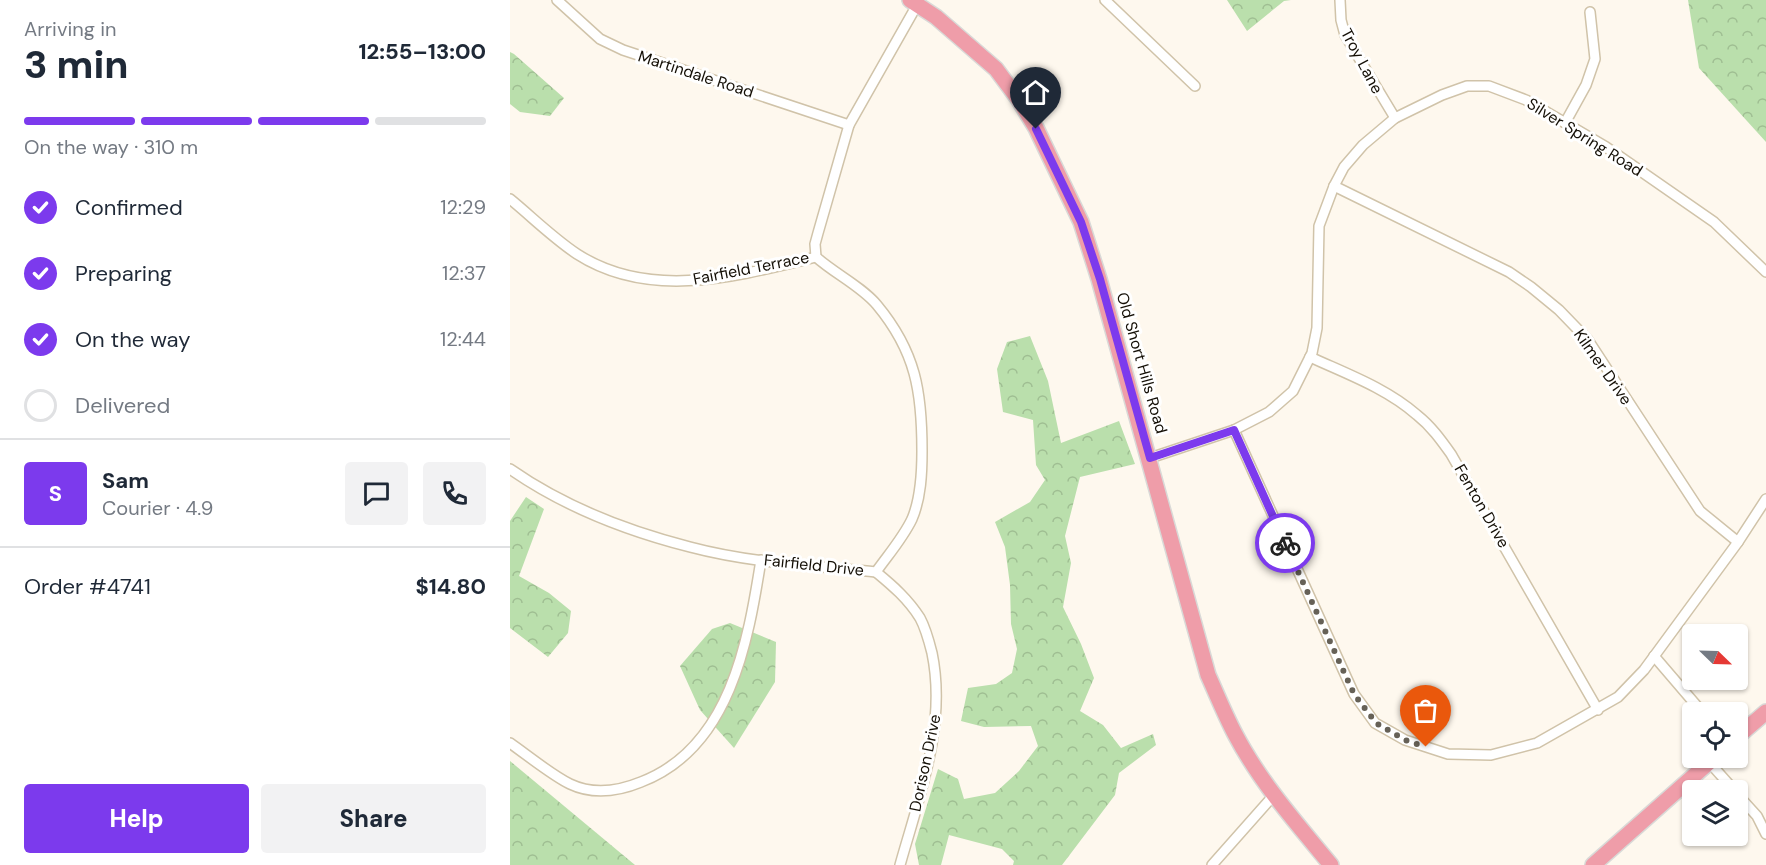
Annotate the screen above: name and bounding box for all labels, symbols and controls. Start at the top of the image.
text: Arriving in [24,16,116,42]
street label: Troy Lane [1336,25,1388,97]
text: 12:55–13:00 [358,37,486,66]
text: 3 min [24,39,129,90]
street label: Martindale Road [636,45,756,103]
pin [1010,67,1061,129]
icon: home [1019,76,1052,109]
street label: Silver Spring Road [1523,93,1647,181]
text: On the way · 310 m [24,134,198,160]
icon: check [24,191,57,224]
text: Confirmed [75,193,183,222]
text: 12:29 [440,194,486,220]
street label: Fairfield Terrace [691,246,811,290]
icon: check [24,257,57,290]
text: Preparing [75,259,172,288]
text: 12:37 [442,260,486,286]
street label: Old Short Hills Road [1112,290,1172,436]
icon: check [24,323,57,356]
text: On the way [75,325,190,354]
street label: Kilmer Drive [1569,325,1637,409]
text: 12:44 [440,326,486,352]
text: Delivered [75,391,170,420]
street label: Fenton Drive [1450,460,1514,552]
button: chat [345,462,408,525]
button: phone [423,462,486,525]
text: Sam [102,466,149,495]
text: S [49,479,62,508]
text: Courier · 4.9 [102,495,213,521]
courier [1255,513,1315,573]
icon: bike [1269,527,1302,560]
street label: Fairfield Drive [763,549,865,581]
text: Order #4741 [24,572,151,601]
text: $14.80 [415,572,486,601]
north arrow [1682,624,1748,690]
map controls [1682,624,1748,846]
pin [1400,685,1451,747]
icon: bag [1409,694,1442,727]
button: locate [1682,702,1748,768]
street label: Dorison Drive [904,712,946,814]
button: layers [1682,780,1748,846]
button: Help [24,784,249,853]
button: Share [261,784,486,853]

